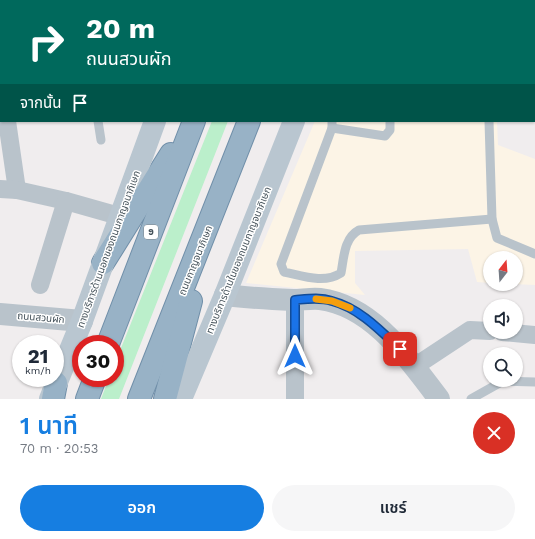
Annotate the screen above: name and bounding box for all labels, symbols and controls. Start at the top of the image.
text: 20 m [86,12,155,45]
icon: right [20,16,72,68]
text: ถนนสวนผัก [86,48,172,69]
icon: arrive [69,92,91,114]
text: จากนั้น [20,94,61,112]
street label: ทางบริการด้านนอกของถนนกาญจนาภิเษก [75,169,142,329]
street label: ทางบริการด้านในของถนนกาญจนาภิเษก [204,185,273,335]
street label: ถนนกาญจนาภิเษก [176,224,214,297]
road number: 9 [144,225,158,239]
north arrow [483,251,523,291]
map controls [483,251,523,387]
button: sound [483,299,523,339]
street label: ถนนสวนผัก [17,310,65,325]
pin [383,332,417,366]
speed limit sign: 30 [72,335,124,387]
position arrow [274,335,316,377]
icon: arrive [389,338,411,360]
text: 21 [28,344,48,368]
button: search [483,347,523,387]
text: km/h [25,365,51,376]
text: 1 นาที [20,412,78,440]
button: close [473,412,515,454]
text: 70 m · 20:53 [20,441,98,456]
button: ออก [20,485,264,531]
button: แชร์ [272,485,515,531]

